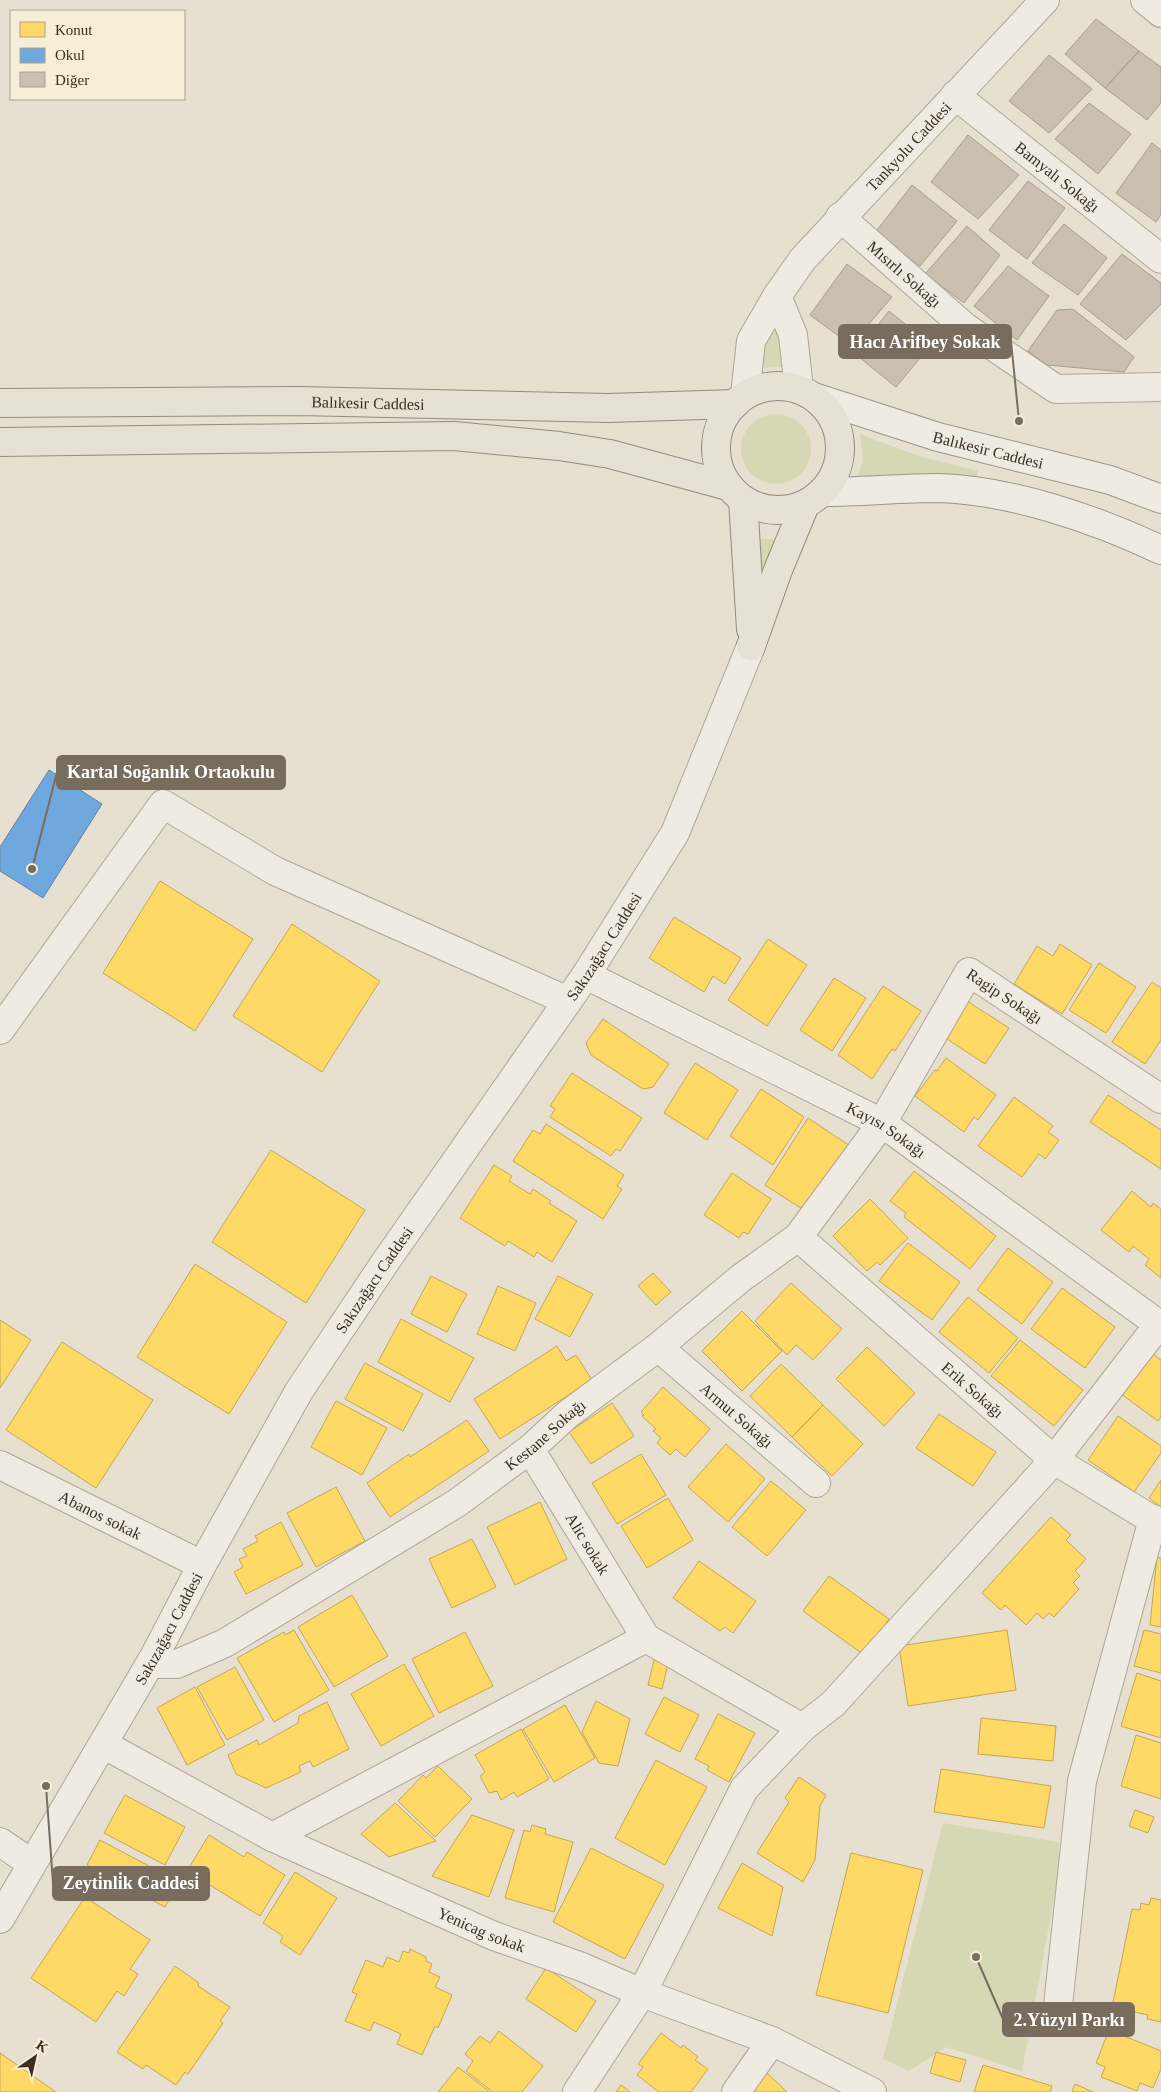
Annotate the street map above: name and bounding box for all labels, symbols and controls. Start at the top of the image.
legend [10,10,185,100]
text: Konut [55,22,93,38]
text: Okul [55,47,85,63]
text: Diğer [55,72,89,88]
street label: Tankyolu Caddesi [863,98,955,195]
street label: Bamyalı Sokağı [1012,138,1103,216]
street label: Mısırlı Sokağı [864,237,945,311]
callout: Hacı Ari̇fbey Sokak [839,325,1011,358]
text: Hacı Ari̇fbey Sokak [849,331,1001,352]
street label: Balıkesir Caddesi [311,393,425,413]
street label: Balıkesir Caddesi [931,428,1046,472]
callout: Kartal Soğanlık Ortaokulu [57,756,285,789]
text: Kartal Soğanlık Ortaokulu [67,762,275,782]
street label: Sakızağacı Caddesi [563,889,645,1004]
street label: Ragip Sokağı [964,965,1046,1027]
street label: Kayısı Sokağı [844,1099,929,1161]
street label: Sakızağacı Caddesi [332,1223,417,1336]
street label: Erik Sokağı [938,1358,1007,1422]
street label: Armut Sokağı [697,1379,777,1451]
street label: Kestane Sokağı [502,1396,589,1474]
street label: Abanos sokak [56,1488,144,1543]
street label: Alic sokak [562,1510,613,1578]
street label: Sakızağacı Caddesi [132,1569,206,1688]
callout: Zeyti̇nli̇k Caddesi̇ [53,1867,209,1900]
text: Zeyti̇nli̇k Caddesi̇ [63,1872,199,1893]
street label: Yenicag sokak [435,1904,527,1955]
callout: 2.Yüzyıl Parkı [1003,2003,1134,2036]
text: 2.Yüzyıl Parkı [1014,2010,1125,2030]
north arrow [10,2032,60,2082]
text: K [33,2037,51,2056]

